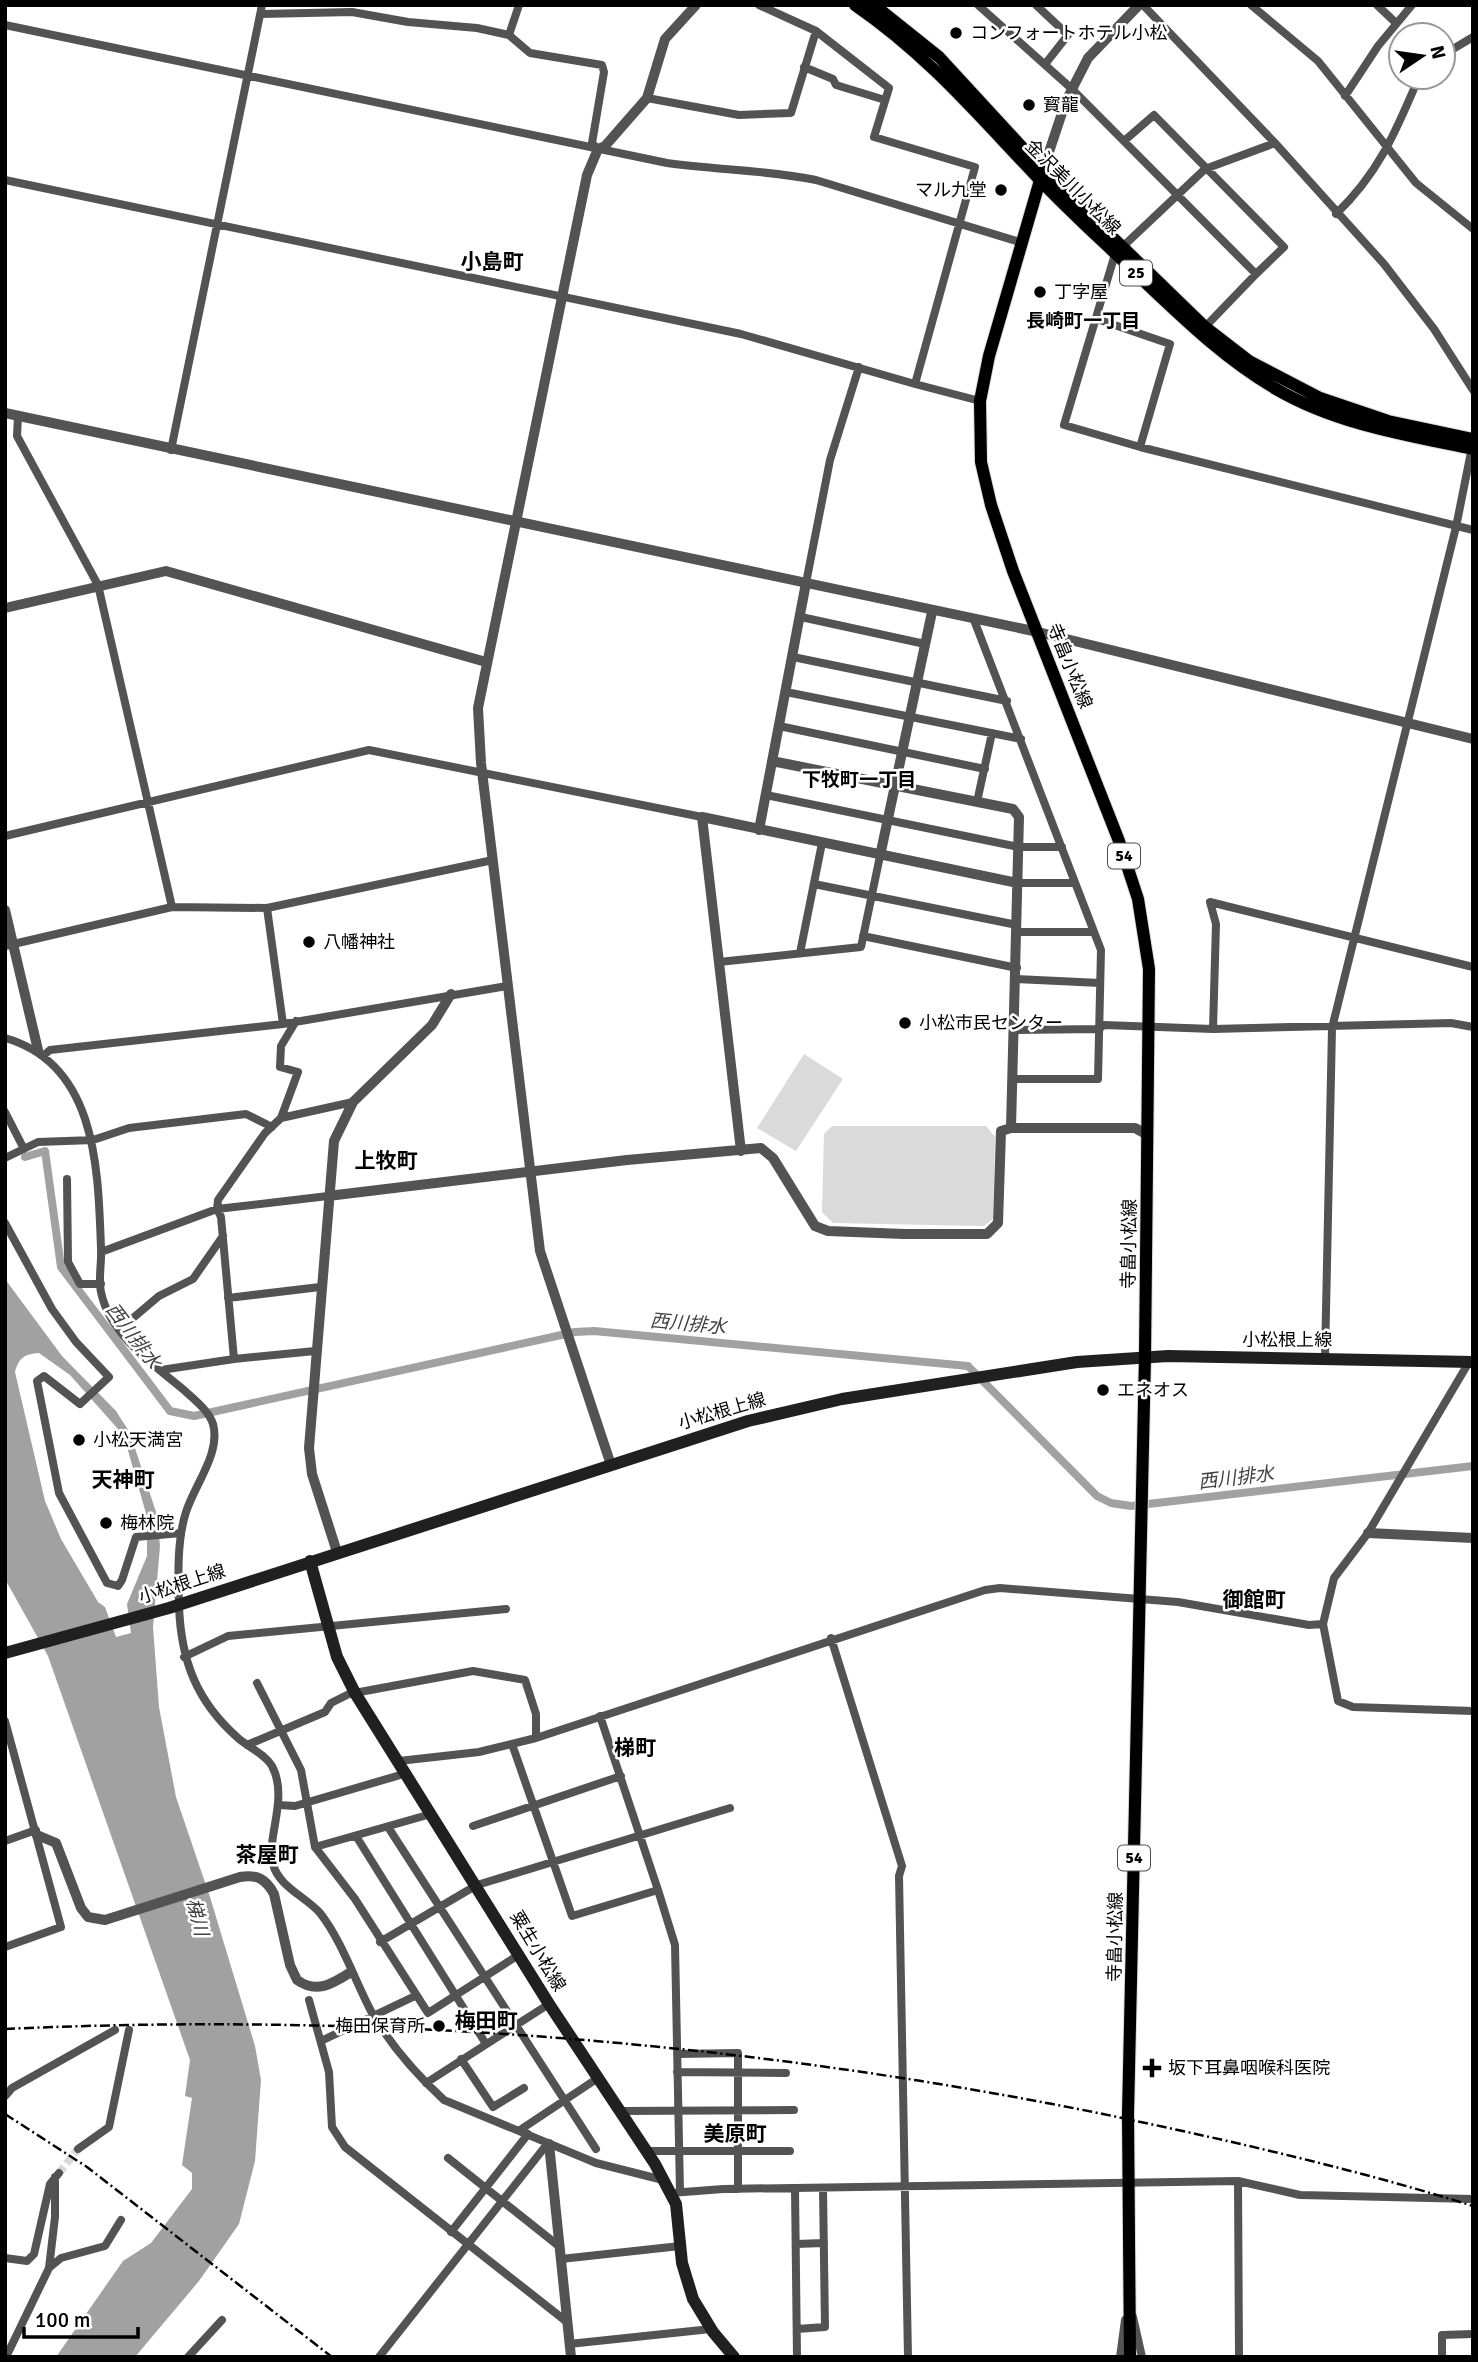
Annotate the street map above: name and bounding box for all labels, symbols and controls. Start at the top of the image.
north arrow [1387,21,1457,91]
place label: コンフォートホテル小松 [970,22,1167,44]
marker: コンフォートホテル小松 [948,25,964,41]
text: N [1424,43,1451,62]
place label: 寳龍 [1043,94,1079,116]
marker: 寳龍 [1021,97,1037,113]
street label: 金沢美川小松線 [1021,135,1125,239]
place label: マル九堂 [915,179,987,201]
marker: マル九堂 [993,182,1009,198]
district label: 小島町 [461,249,524,275]
road number: 25 [1120,260,1152,286]
place label: 丁字屋 [1054,281,1108,303]
marker: 丁字屋 [1032,284,1048,300]
district label: 長崎町一丁目 [1026,309,1140,333]
street label: 寺畠小松線 [1043,620,1097,712]
district label: 下牧町一丁目 [802,768,916,792]
road number: 54 [1108,844,1140,869]
place label: 八幡神社 [323,931,395,953]
marker: 八幡神社 [301,934,317,950]
place label: 小松市民センター [919,1012,1063,1034]
marker: 小松市民センター [897,1015,913,1031]
district label: 上牧町 [355,1148,418,1174]
street label: 寺畠小松線 [1117,1199,1141,1289]
water label: 西川排水 [101,1298,167,1375]
water label: 西川排水 [649,1309,729,1339]
street label: 小松根上線 [1242,1329,1332,1351]
place label: エネオス [1117,1379,1189,1401]
marker: エネオス [1095,1382,1111,1398]
street label: 小松根上線 [676,1388,768,1434]
place label: 小松天満宮 [93,1429,183,1451]
marker: 小松天満宮 [71,1432,87,1448]
water label: 西川排水 [1197,1461,1277,1495]
district label: 天神町 [92,1467,155,1493]
place label: 梅林院 [120,1512,174,1534]
marker: 梅林院 [98,1515,114,1531]
street label: 小松根上線 [136,1560,228,1608]
district label: 御館町 [1223,1587,1286,1613]
district label: 梯町 [614,1735,656,1761]
district label: 茶屋町 [236,1842,299,1868]
road number: 54 [1118,1846,1150,1870]
street label: 寺畠小松線 [1103,1892,1127,1982]
water label: 梯川 [181,1896,214,1940]
street label: 粟生小松線 [505,1907,571,1995]
district label: 梅田町 [455,2008,518,2034]
place label: 梅田保育所 [335,2015,425,2037]
marker: 梅田保育所 [431,2018,447,2034]
place label: 坂下耳鼻咽喉科医院 [1168,2057,1330,2079]
marker: 坂下耳鼻咽喉科医院 [1142,2058,1162,2078]
district label: 美原町 [704,2121,767,2147]
scale bar [24,2296,138,2340]
text: 100 m [35,2307,90,2333]

